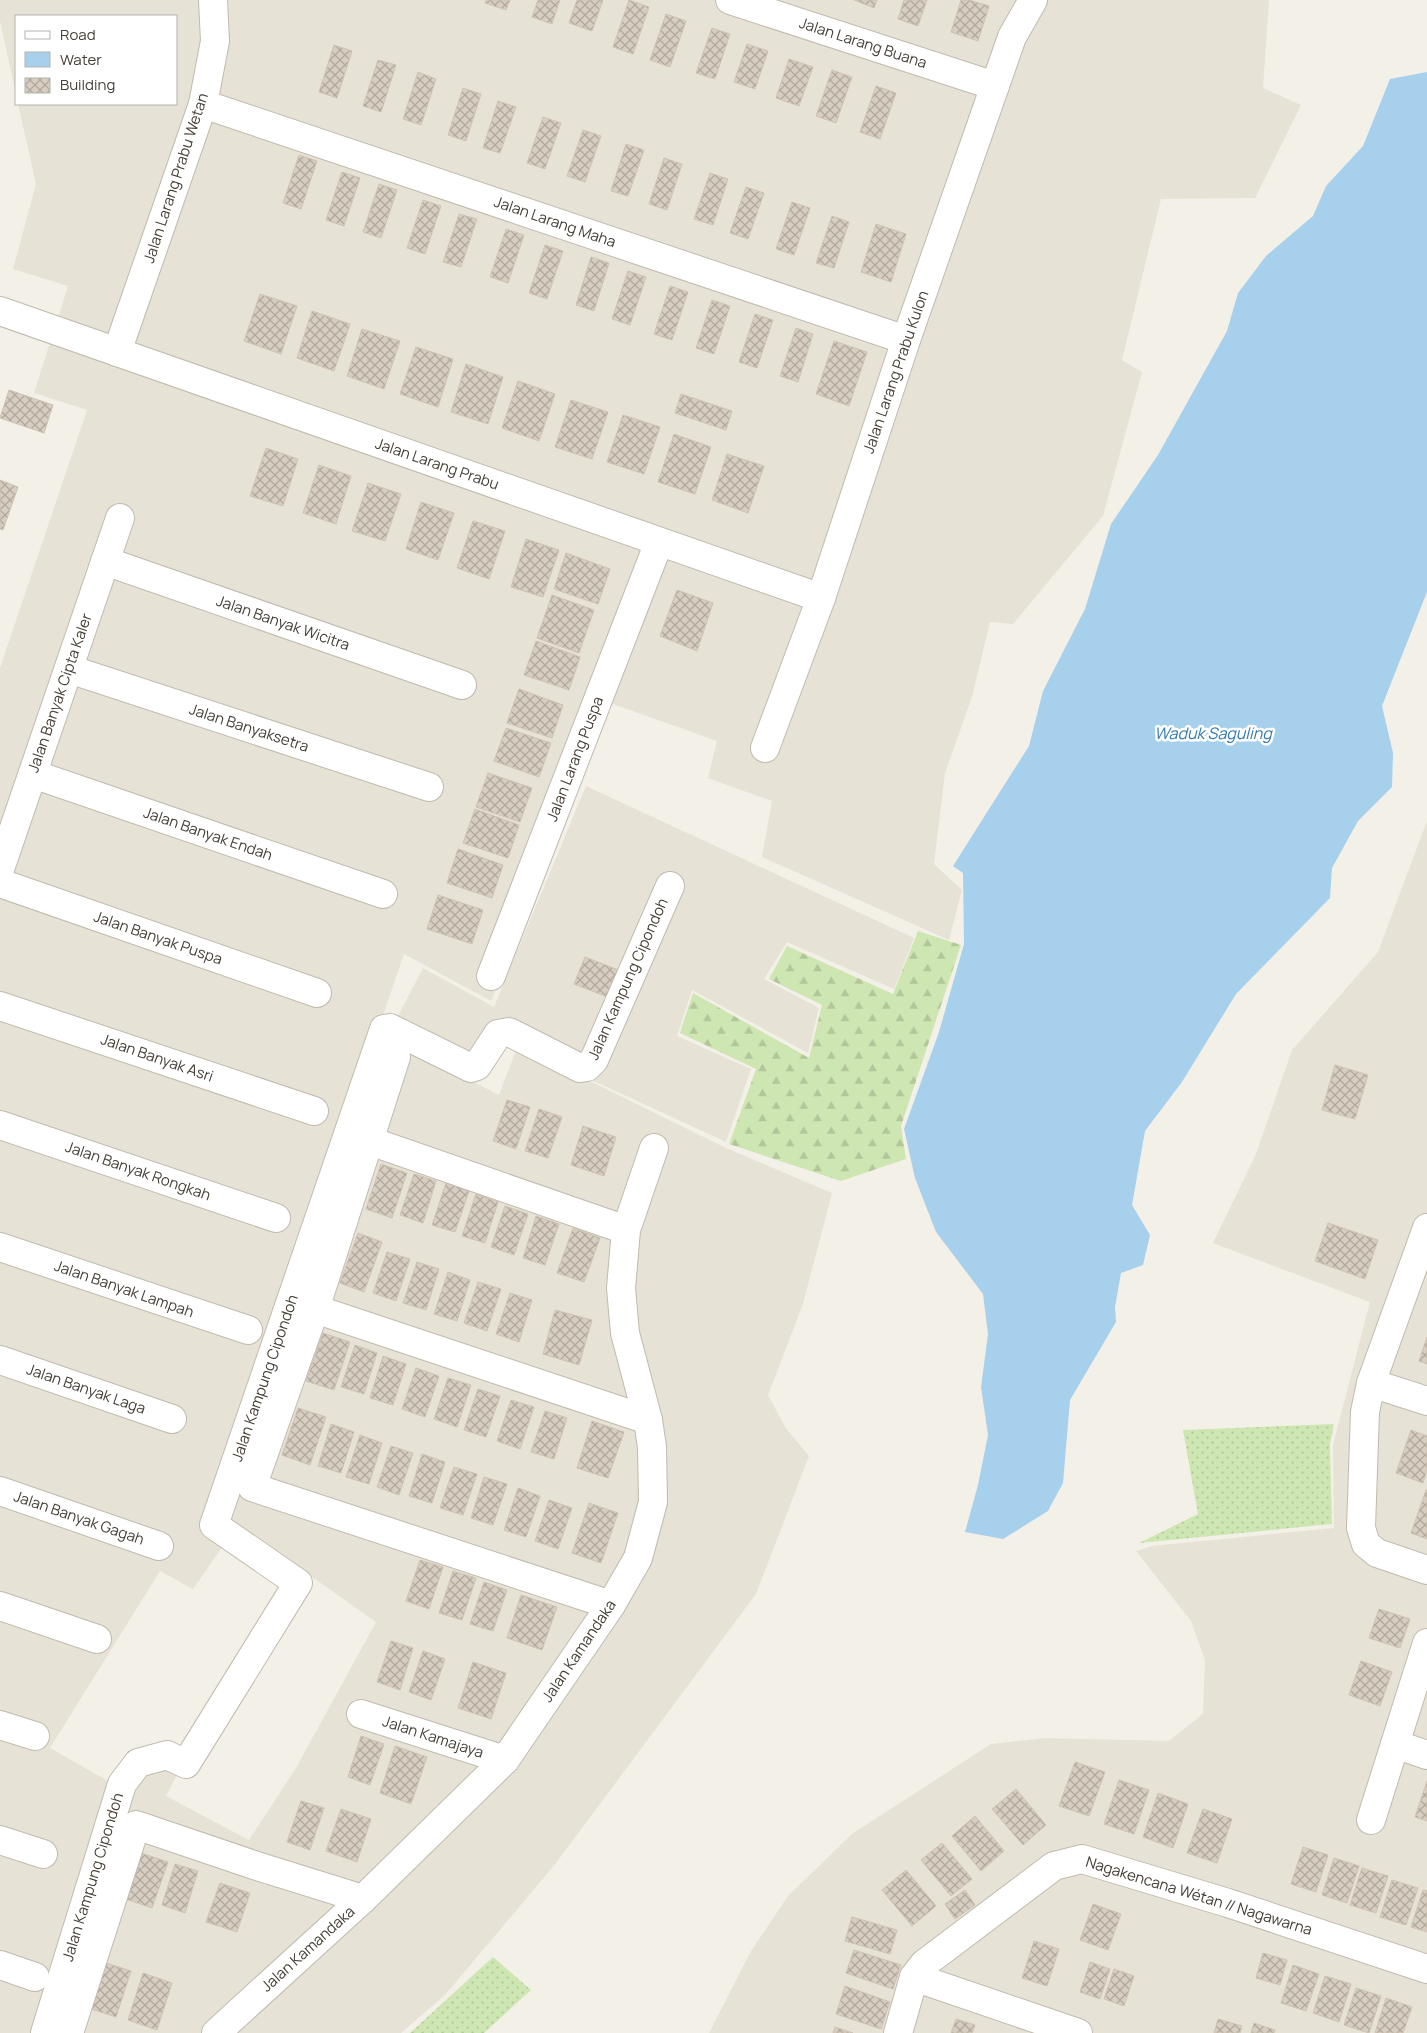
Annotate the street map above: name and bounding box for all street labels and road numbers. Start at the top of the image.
street label: Jalan Larang Buana [797,12,930,73]
street label: Jalan Larang Prabu Wetan [138,90,213,266]
street label: Jalan Larang Maha [491,191,619,252]
street label: Jalan Larang Prabu Kulon [858,287,933,456]
street label: Jalan Larang Prabu [372,433,502,495]
street label: Jalan Banyak Wicitra [214,590,353,655]
street label: Jalan Banyak Cipta Kaler [22,610,97,775]
street label: Jalan Larang Puspa [541,693,608,824]
street label: Jalan Banyaksetra [187,698,312,757]
street label: Jalan Banyak Endah [141,802,276,865]
street label: Jalan Kampung Cipondoh [582,894,673,1063]
street label: Jalan Banyak Puspa [91,906,225,969]
street label: Jalan Banyak Asri [98,1028,216,1087]
street label: Jalan Banyak Rongkah [63,1136,214,1205]
street label: Jalan Banyak Lampah [52,1255,197,1322]
street label: Jalan Kampung Cipondoh [226,1292,303,1464]
street label: Jalan Banyak Laga [24,1358,149,1419]
street label: Jalan Banyak Gagah [11,1485,147,1550]
street label: Jalan Kamandaka [537,1595,621,1706]
street label: Jalan Kamajaya [380,1710,486,1763]
street label: Jalan Kampung Cipondoh [57,1790,128,1964]
street label: Nagakencana Wétan // Nagawarna [1083,1851,1315,1940]
street label: Jalan Kamandaka [256,1901,359,1996]

